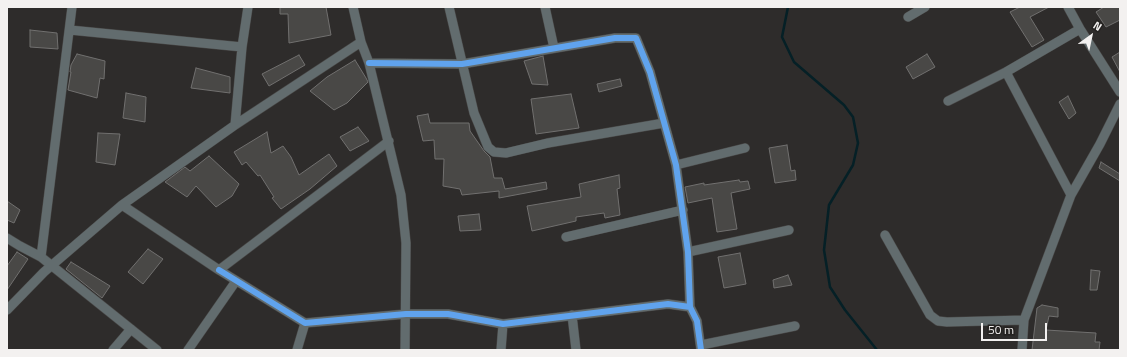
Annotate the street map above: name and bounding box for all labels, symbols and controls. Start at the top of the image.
north arrow [1071,16,1111,56]
text: N [1090,17,1105,35]
scale bar [983,315,1049,341]
text: 50 m [988,320,1014,339]

